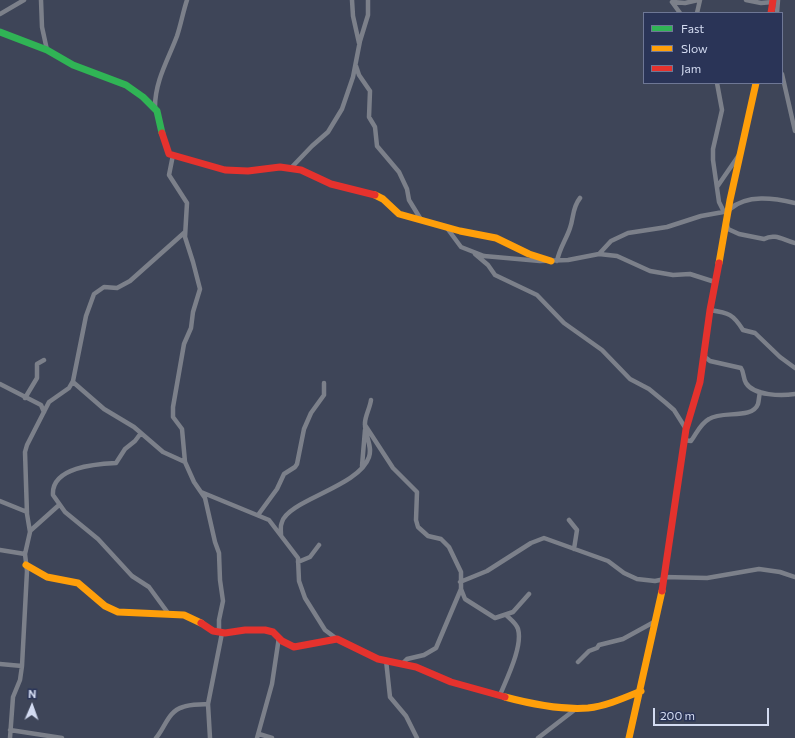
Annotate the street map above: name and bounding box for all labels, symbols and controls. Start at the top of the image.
legend [643,12,783,84]
text: Fast [681,21,704,35]
text: Slow [681,41,708,55]
text: Jam [681,61,701,75]
north arrow [12,686,52,726]
text: N [28,687,37,700]
scale bar [655,700,771,726]
text: 200 m [660,708,695,722]

